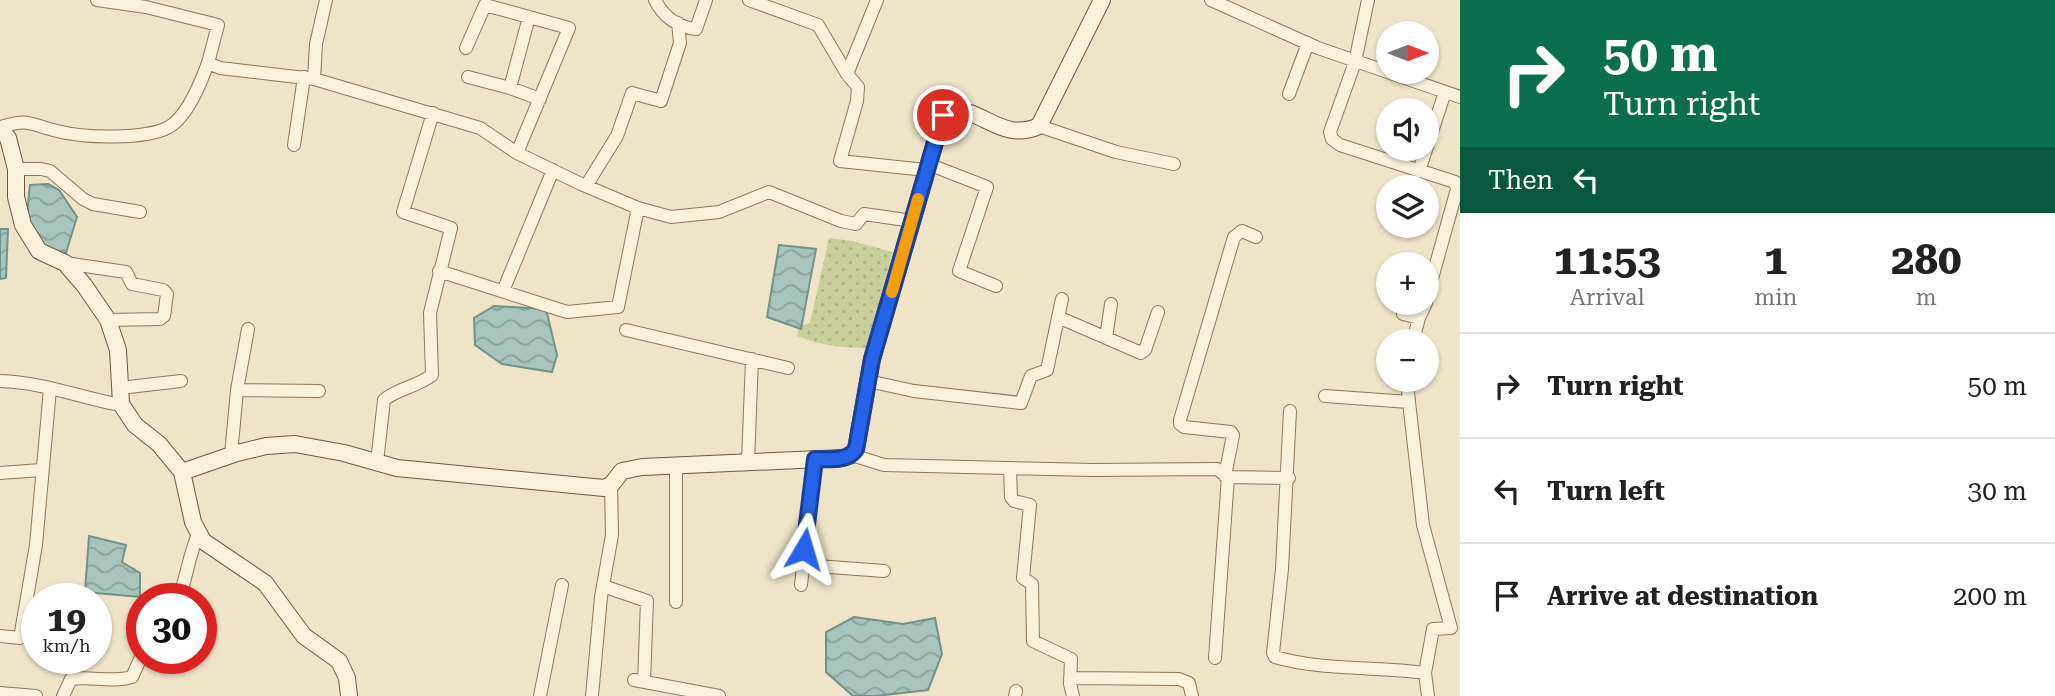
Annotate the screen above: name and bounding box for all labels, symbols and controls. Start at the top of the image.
north arrow [1376,21,1438,84]
map controls [1376,21,1439,392]
text: 50 m [1603,26,1718,83]
icon: right [1488,28,1579,119]
pin [913,85,973,145]
text: Turn right [1603,85,1760,123]
icon: arrive [924,96,962,134]
button: sound [1376,98,1439,161]
icon: left [1567,161,1605,199]
text: Then [1488,165,1553,195]
button: layers [1376,175,1439,238]
text: 11:53 [1554,235,1661,284]
text: 1 [1764,235,1788,284]
text: 280 [1891,235,1961,284]
button: + [1376,252,1439,315]
text: Arrival [1570,284,1644,311]
text: min [1754,284,1797,311]
text: m [1916,284,1937,311]
button: − [1376,329,1439,392]
icon: right [1488,367,1526,405]
text: Turn right [1547,371,1683,401]
text: 50 m [1968,371,2027,401]
icon: left [1488,472,1526,510]
text: Turn left [1547,476,1665,506]
text: 30 m [1968,476,2027,506]
position arrow [767,512,841,586]
icon: arrive [1488,577,1526,615]
text: Arrive at destination [1547,581,1818,611]
text: 200 m [1953,581,2027,611]
speed limit sign: 30 [126,583,217,674]
text: 19 [47,599,86,640]
text: km/h [42,635,91,656]

